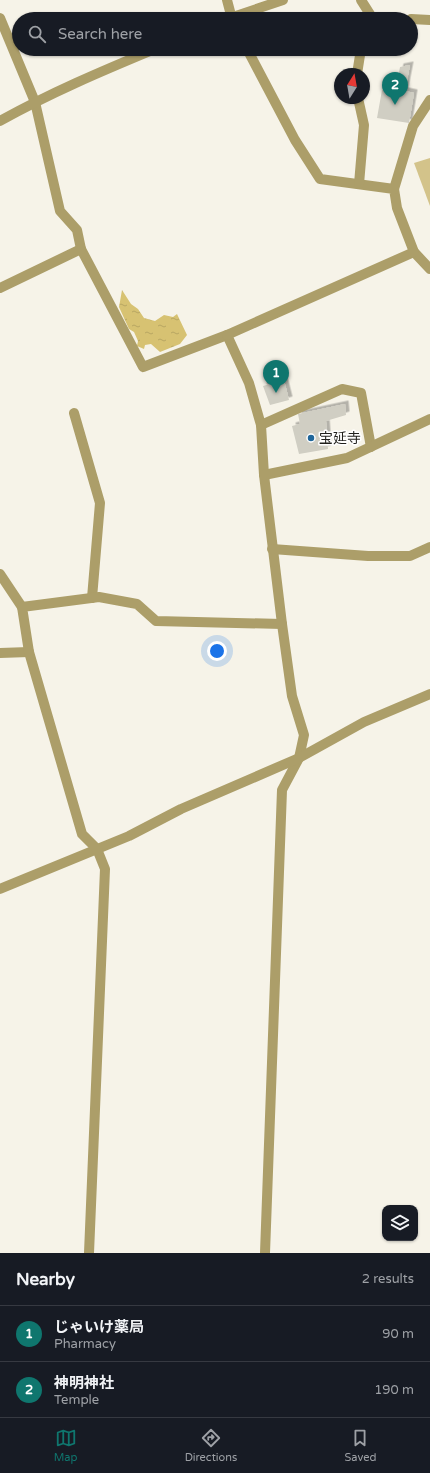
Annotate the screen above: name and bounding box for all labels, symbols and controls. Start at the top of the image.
search box [12,12,418,56]
icon: search [26,23,48,45]
text: Search here [58,25,142,43]
north arrow [334,68,370,104]
pin: 2 [382,72,408,105]
pin: 1 [263,360,289,393]
place label: 宝延寺 [319,430,361,447]
marker: 宝延寺 [306,433,316,443]
your location [207,641,227,661]
map controls [382,1205,418,1241]
button: layers [382,1205,418,1241]
text: Nearby [16,1269,75,1290]
text: 2 results [362,1271,414,1287]
text: じゃいけ薬局 [54,1318,144,1336]
text: 1 [25,1326,33,1342]
text: 90 m [382,1326,414,1342]
text: Pharmacy [54,1336,116,1352]
text: 神明神社 [54,1374,114,1392]
text: 2 [25,1382,33,1398]
text: 190 m [374,1382,414,1398]
text: Temple [54,1392,99,1408]
tab: Map [54,1427,77,1464]
tab: Directions [185,1427,237,1464]
tab: Saved [345,1427,376,1464]

